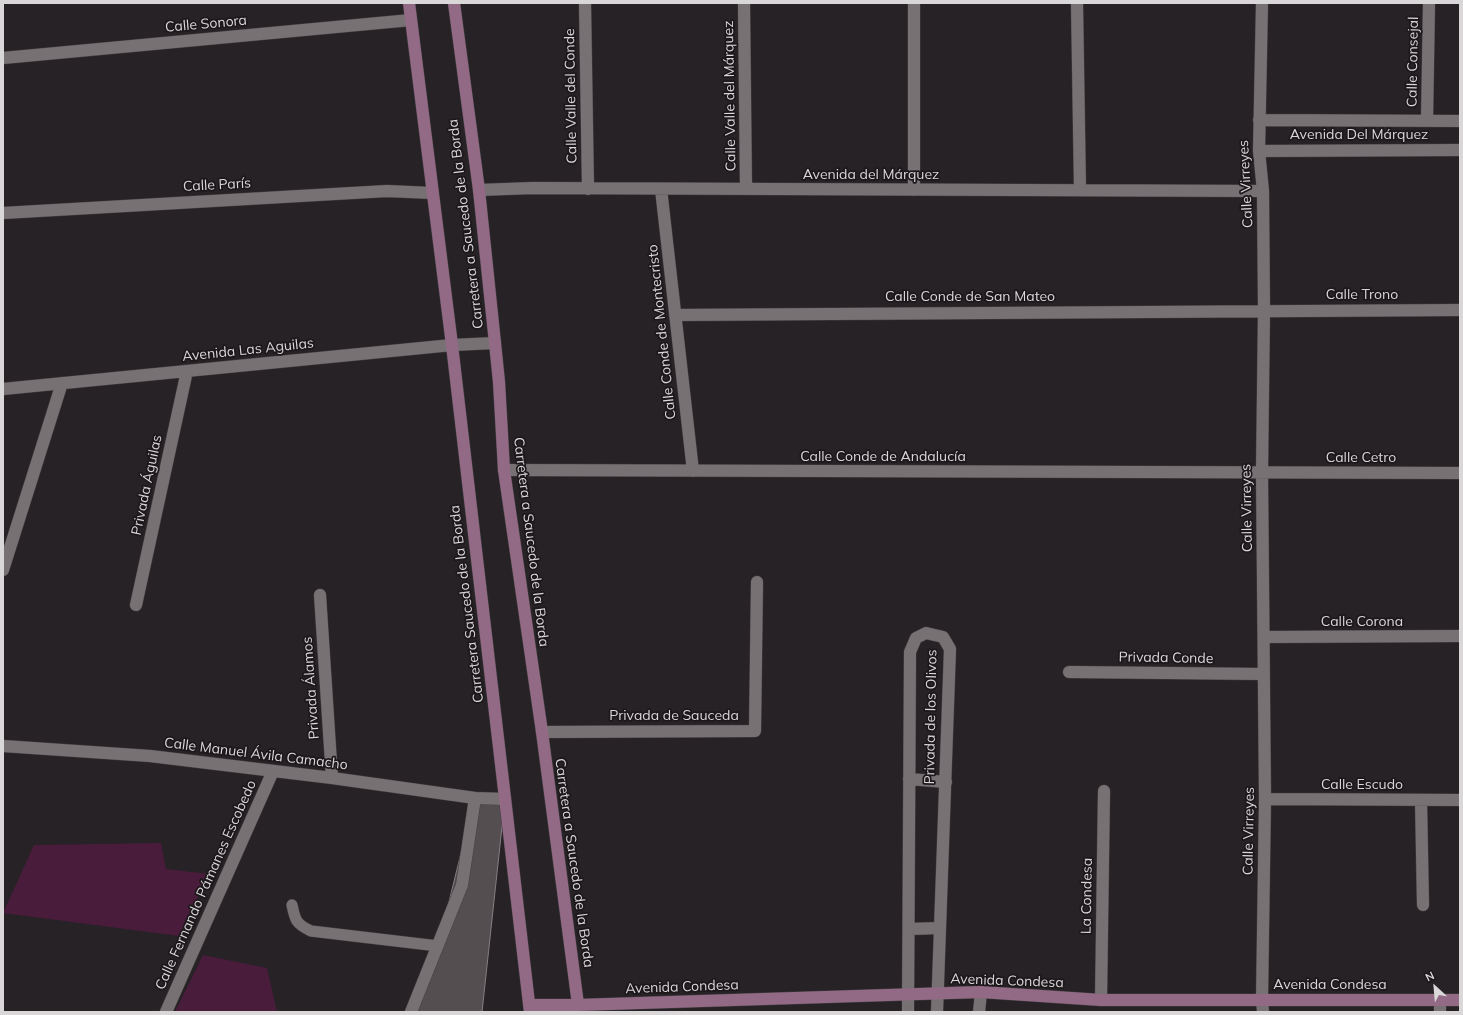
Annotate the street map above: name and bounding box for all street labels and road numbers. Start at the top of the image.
street label: Calle Sonora [164,12,248,36]
street label: Calle Consejal [1404,17,1422,107]
street label: Calle Valle del Márquez [720,21,740,171]
street label: Calle Valle del Conde [561,28,581,164]
street label: Carretera a Saucedo de la Borda [445,118,487,330]
street label: Avenida Del Márquez [1290,127,1428,143]
street label: Calle Virreyes [1235,139,1257,229]
street label: Avenida del Márquez [803,167,939,183]
street label: Calle París [182,175,252,195]
street label: Calle Conde de Montecristo [644,244,680,420]
street label: Calle Trono [1326,287,1398,303]
street label: Calle Conde de San Mateo [885,289,1055,305]
street label: Avenida Las Aguilas [181,335,315,365]
street label: Privada Águilas [128,433,166,537]
street label: Carretera a Saucedo de la Borda [510,436,552,648]
street label: Calle Conde de Andalucía [800,449,966,465]
street label: Calle Cetro [1326,450,1396,466]
street label: Calle Virreyes [1238,464,1256,552]
street label: Carretera Saucedo de la Borda [447,504,487,704]
street label: Calle Corona [1321,614,1403,630]
street label: Privada Álamos [299,636,323,740]
street label: Privada de los Olivos [921,649,941,785]
street label: Privada Conde [1118,649,1214,667]
street label: Privada de Sauceda [609,708,739,724]
street label: Calle Manuel Ávila Camacho [163,734,349,774]
street label: Carretera a Saucedo de la Borda [551,757,597,969]
street label: Calle Escudo [1321,777,1403,793]
street label: Calle Fernando Pámanes Escobedo [152,778,260,992]
street label: Calle Virreyes [1240,787,1258,875]
street label: La Condesa [1078,858,1096,934]
street label: Avenida Condesa [950,971,1064,991]
street label: Avenida Condesa [625,977,739,997]
street label: Avenida Condesa [1273,977,1387,993]

